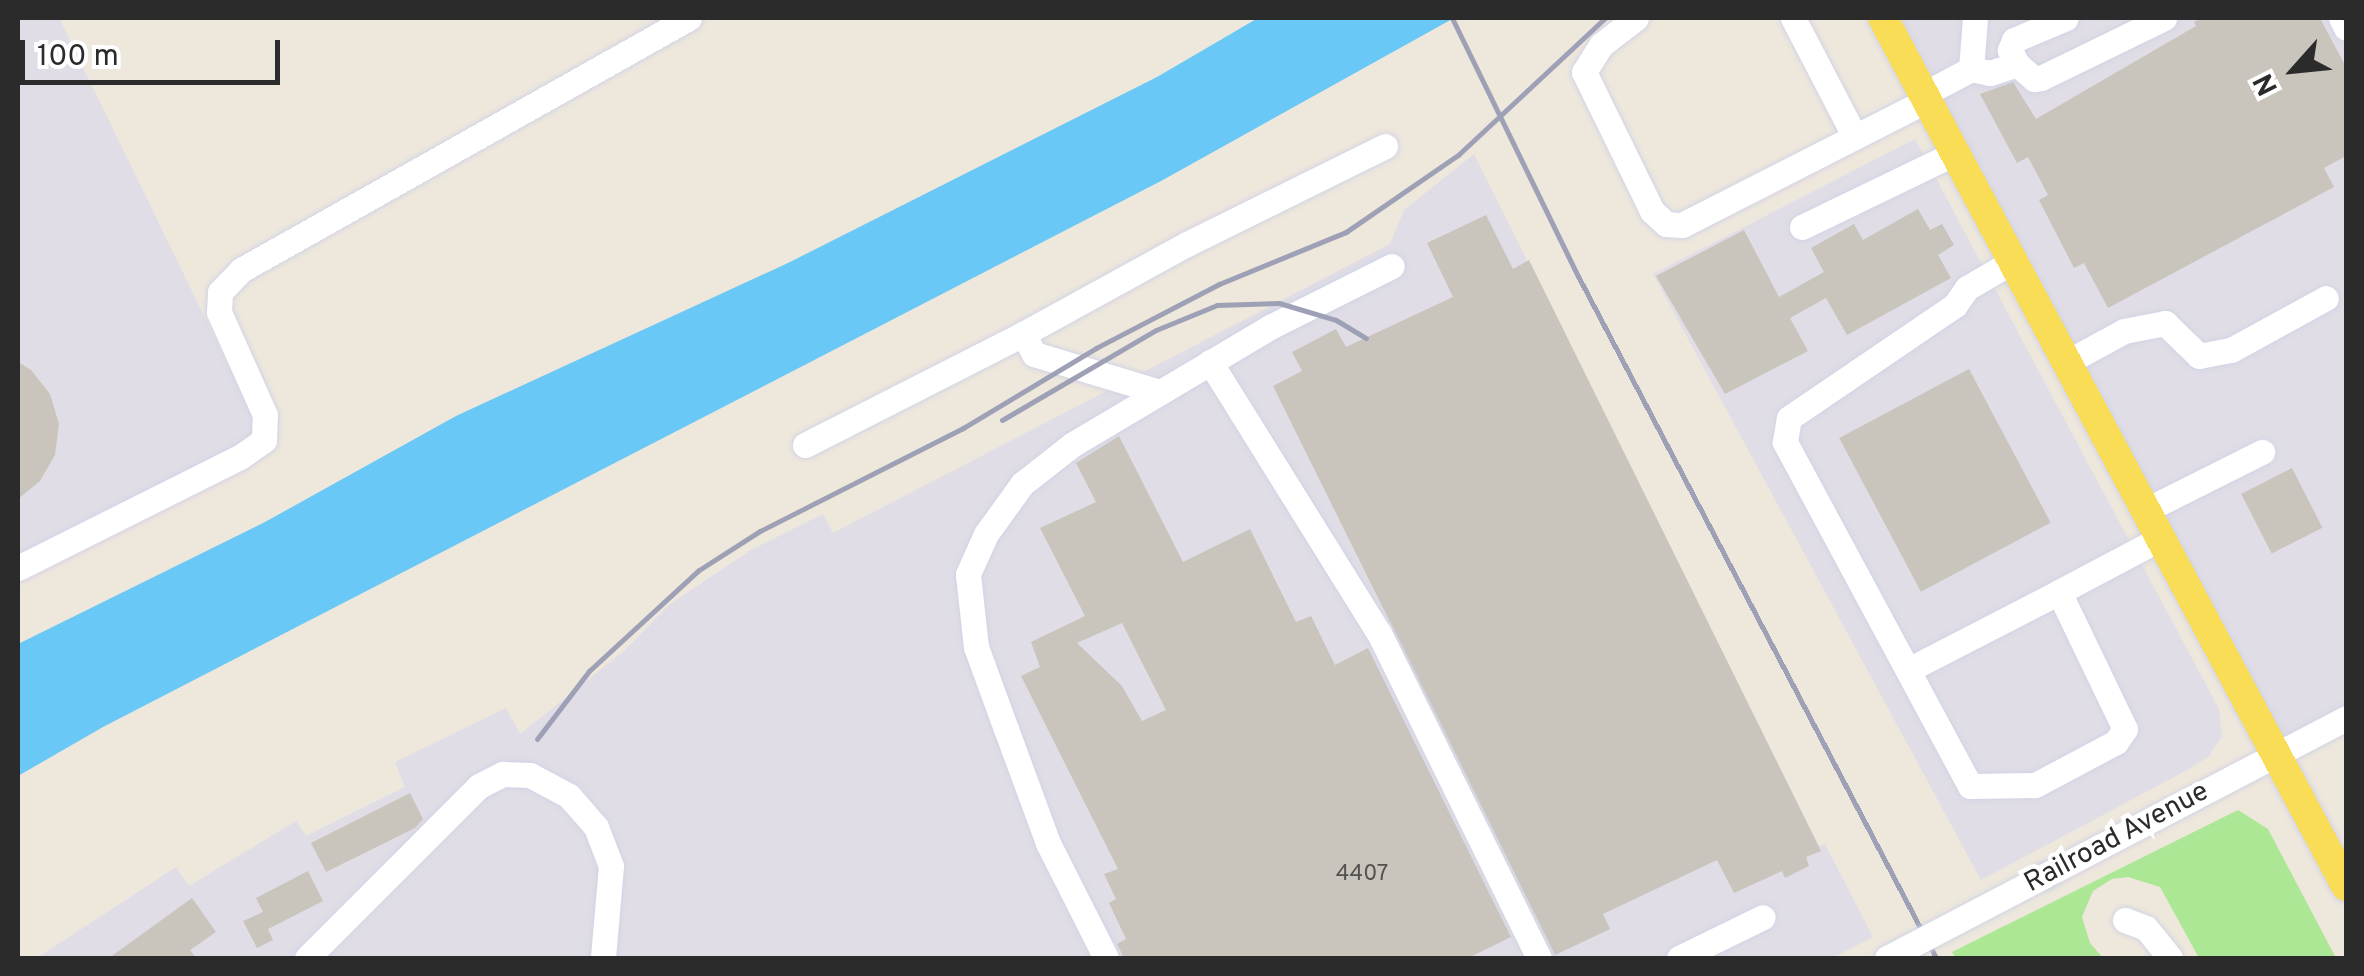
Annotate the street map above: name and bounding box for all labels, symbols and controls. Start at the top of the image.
scale bar [25,20,285,82]
north arrow [2244,20,2344,120]
text: 100 m [37,39,119,76]
text: N [2247,66,2288,101]
street label: Railroad Avenue [2019,775,2215,901]
house number: 4407 [1336,862,1388,888]

